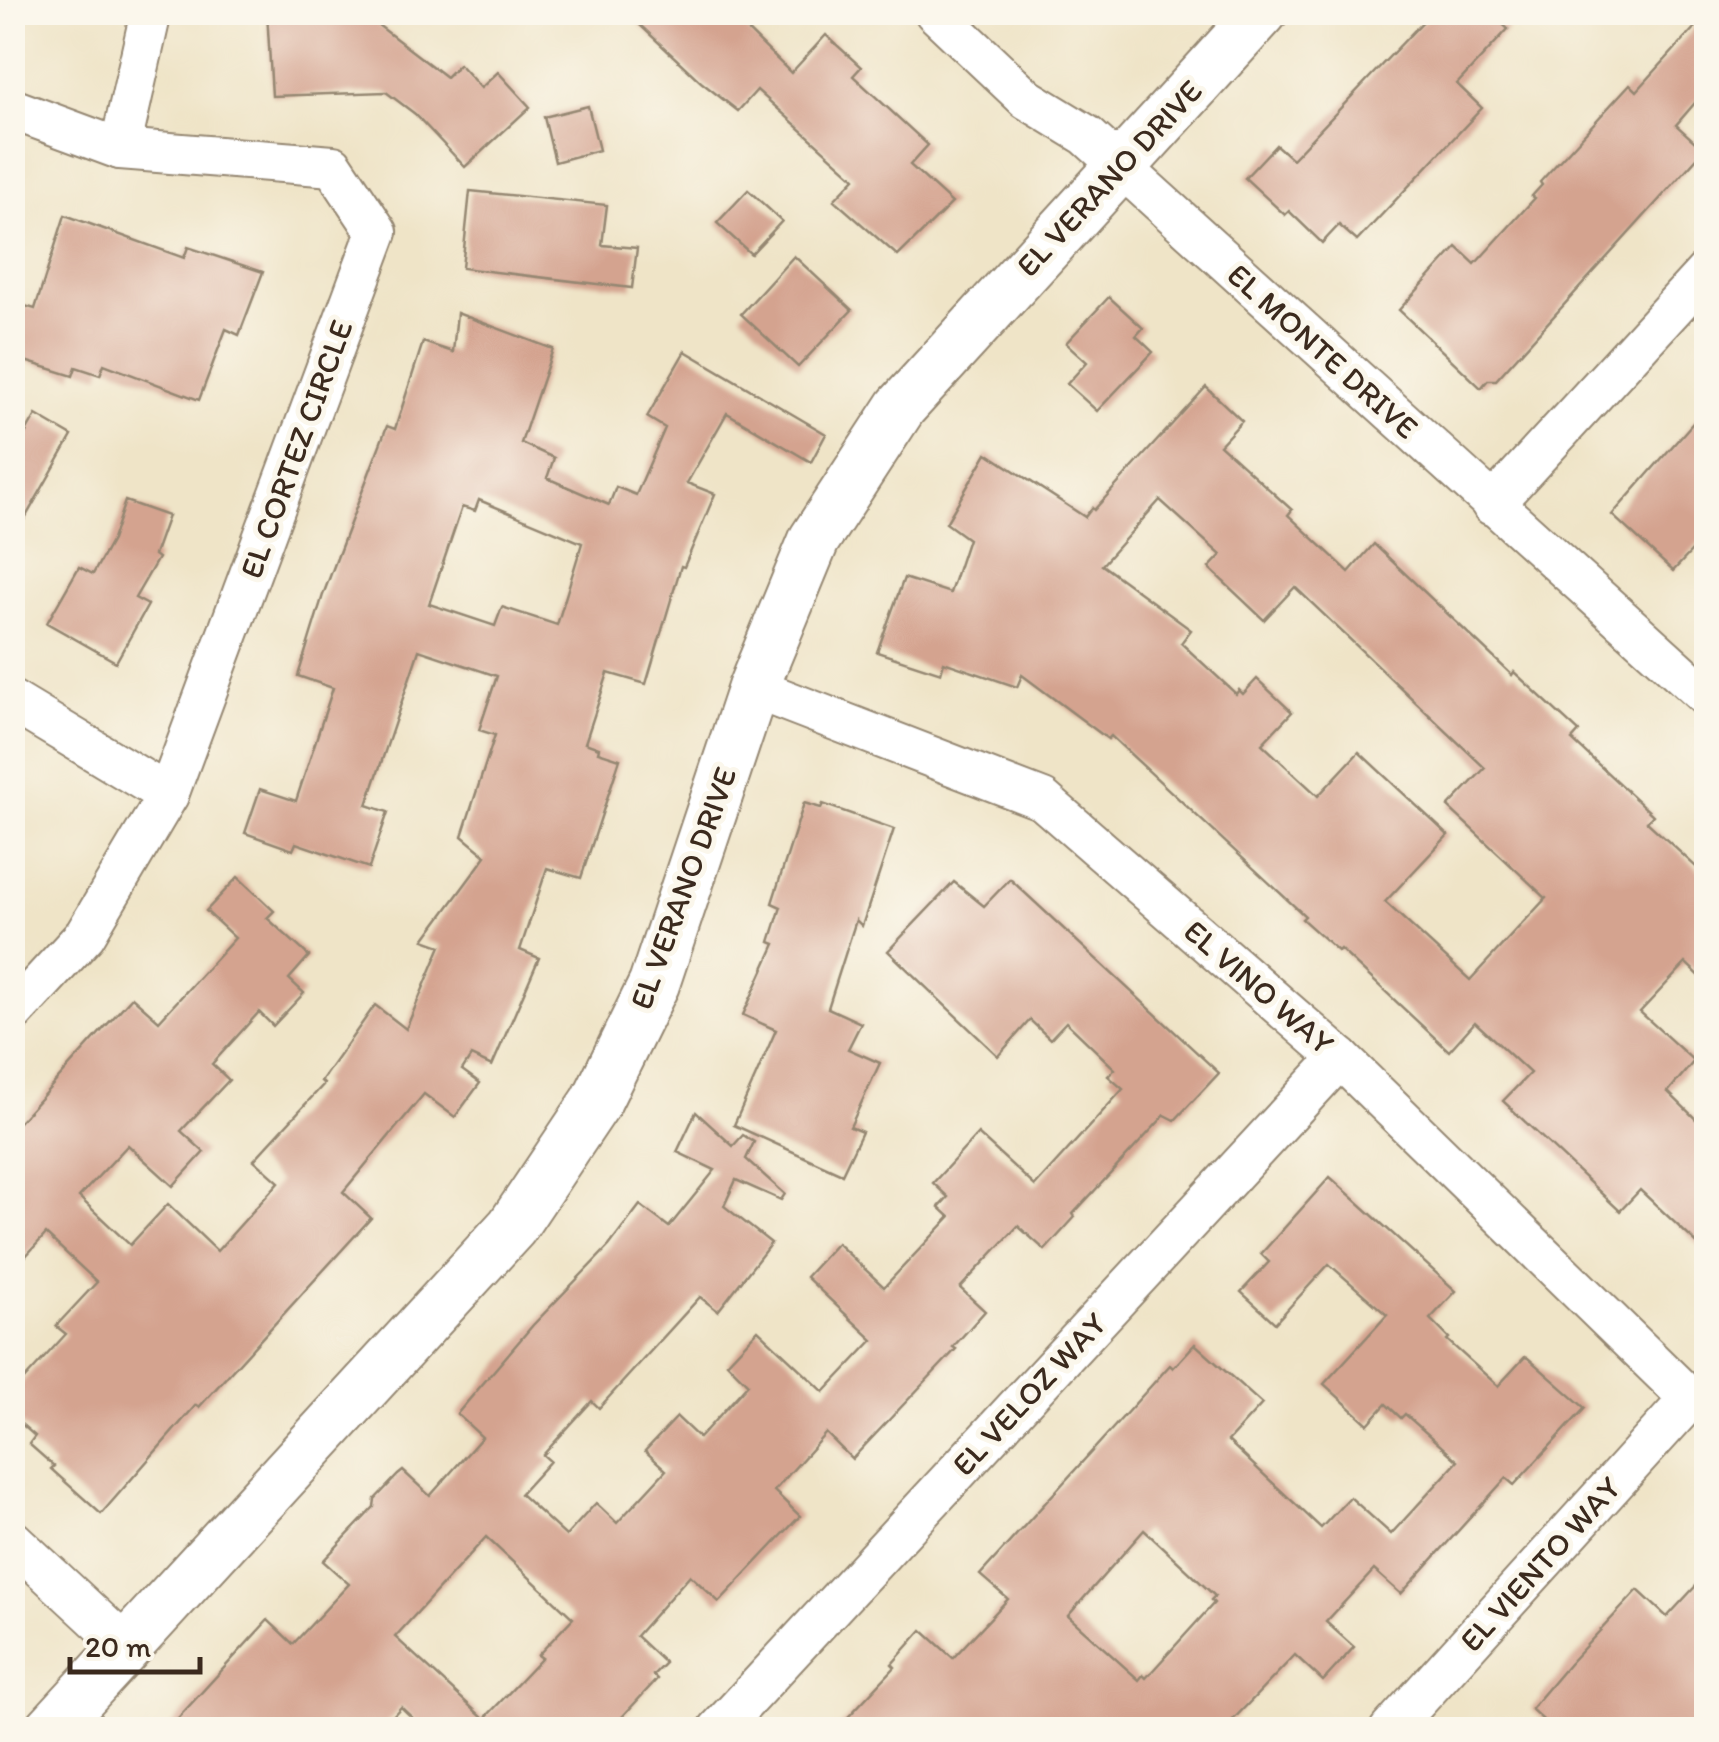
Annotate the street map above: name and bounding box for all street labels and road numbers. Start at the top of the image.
street label: EL VERANO DRIVE [1008,72,1210,284]
street label: EL MONTE DRIVE [1220,256,1426,446]
street label: EL CORTEZ CIRCLE [232,315,360,583]
street label: EL VERANO DRIVE [622,762,744,1014]
street label: EL VINO WAY [1176,912,1342,1062]
street label: EL VELOZ WAY [944,1305,1114,1483]
street label: EL VIENTO WAY [1452,1469,1628,1659]

